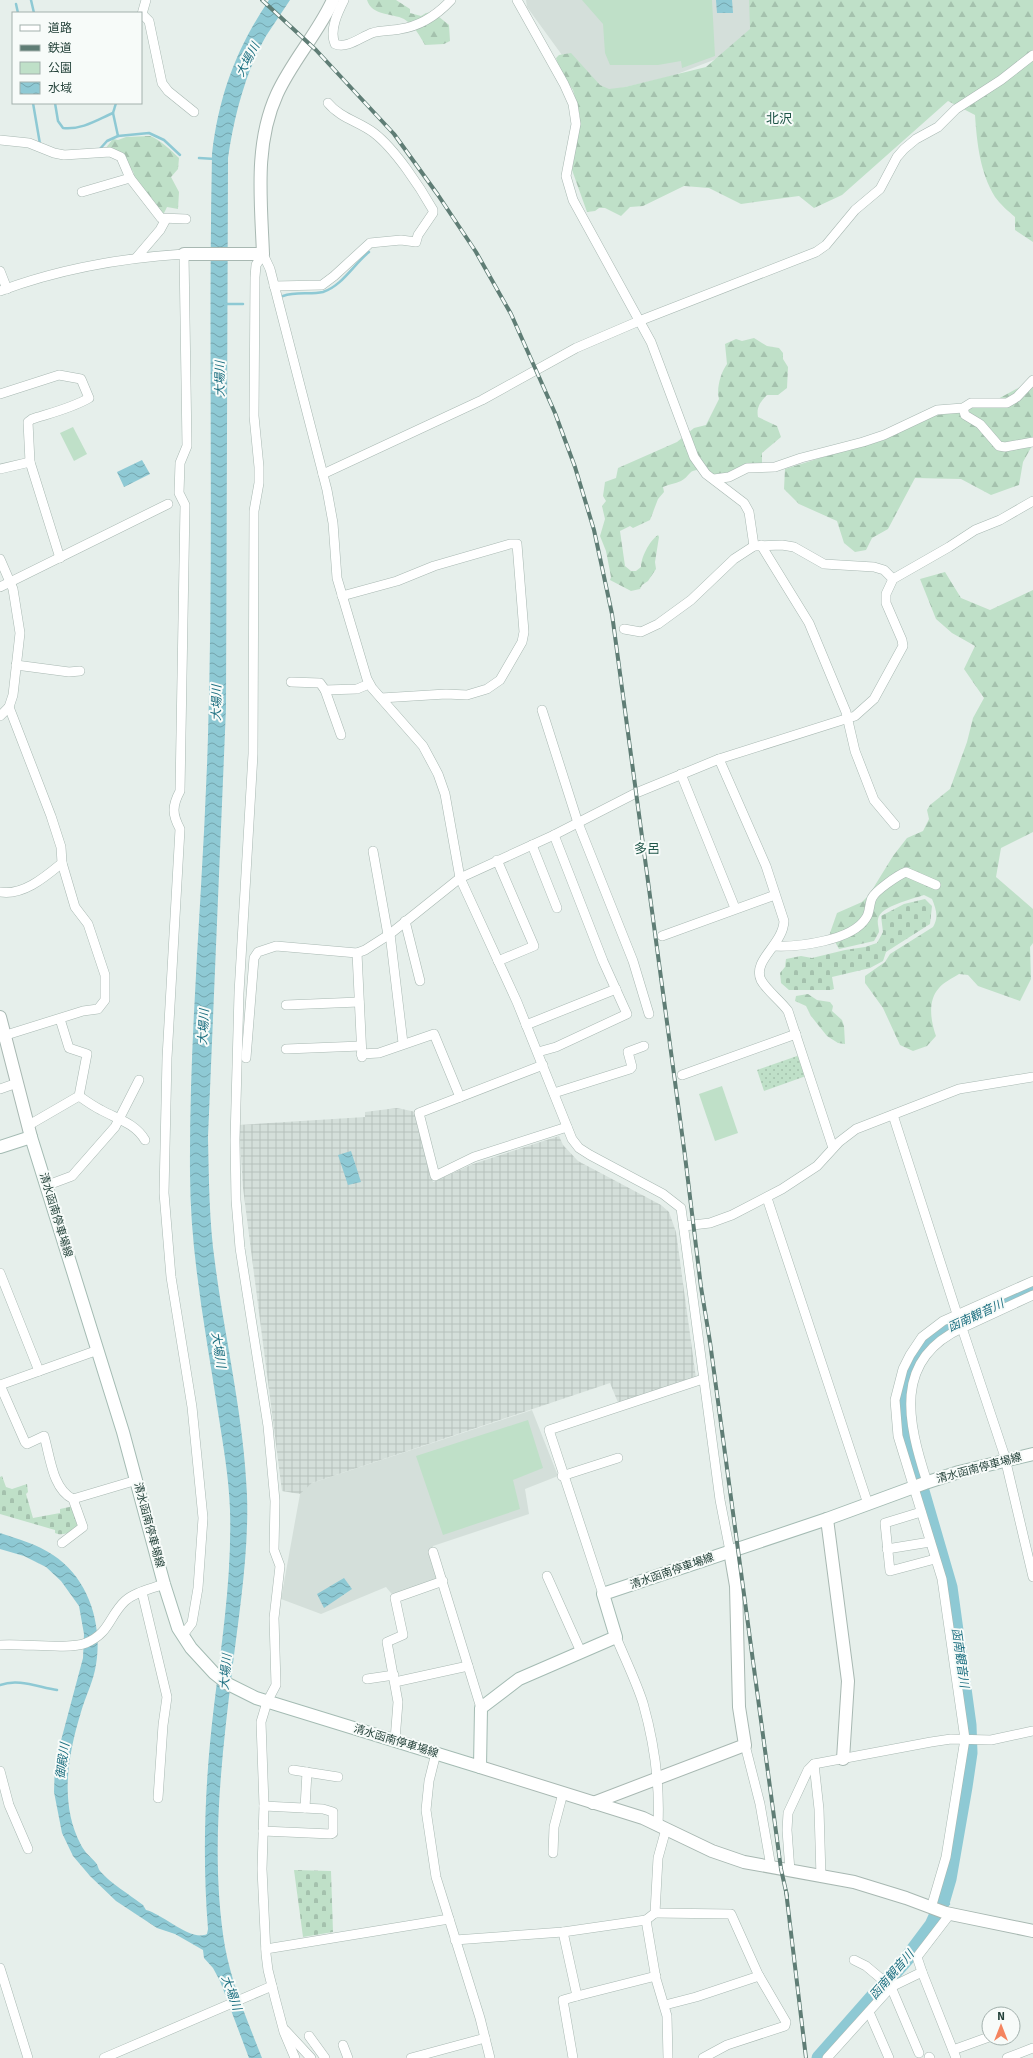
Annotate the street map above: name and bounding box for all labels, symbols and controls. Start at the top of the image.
legend [12,12,142,104]
text: 道路 [48,21,72,36]
water label: 大場川 [233,39,264,79]
text: 鉄道 [48,41,72,56]
text: 公園 [48,61,72,76]
text: 水域 [48,81,72,96]
district label: 北沢 [766,111,792,127]
water label: 大場川 [213,359,228,397]
water label: 大場川 [209,683,225,721]
district label: 多呂 [634,841,660,857]
water label: 大場川 [196,1007,213,1045]
street label: 清水函南停車場線 [37,1171,75,1259]
water label: 函南観音川 [946,1296,1008,1335]
water label: 大場川 [208,1331,229,1371]
street label: 清水函南停車場線 [935,1450,1023,1486]
street label: 清水函南停車場線 [131,1481,167,1569]
street label: 清水函南停車場線 [628,1551,716,1591]
water label: 函南観音川 [948,1627,972,1691]
water label: 大場川 [217,1651,235,1691]
street label: 清水函南停車場線 [352,1722,440,1760]
water label: 御殿川 [53,1740,73,1780]
water label: 函南観音川 [867,1946,919,2003]
water label: 大場川 [218,1974,245,2014]
north arrow [981,2006,1021,2046]
text: N [997,2010,1005,2023]

